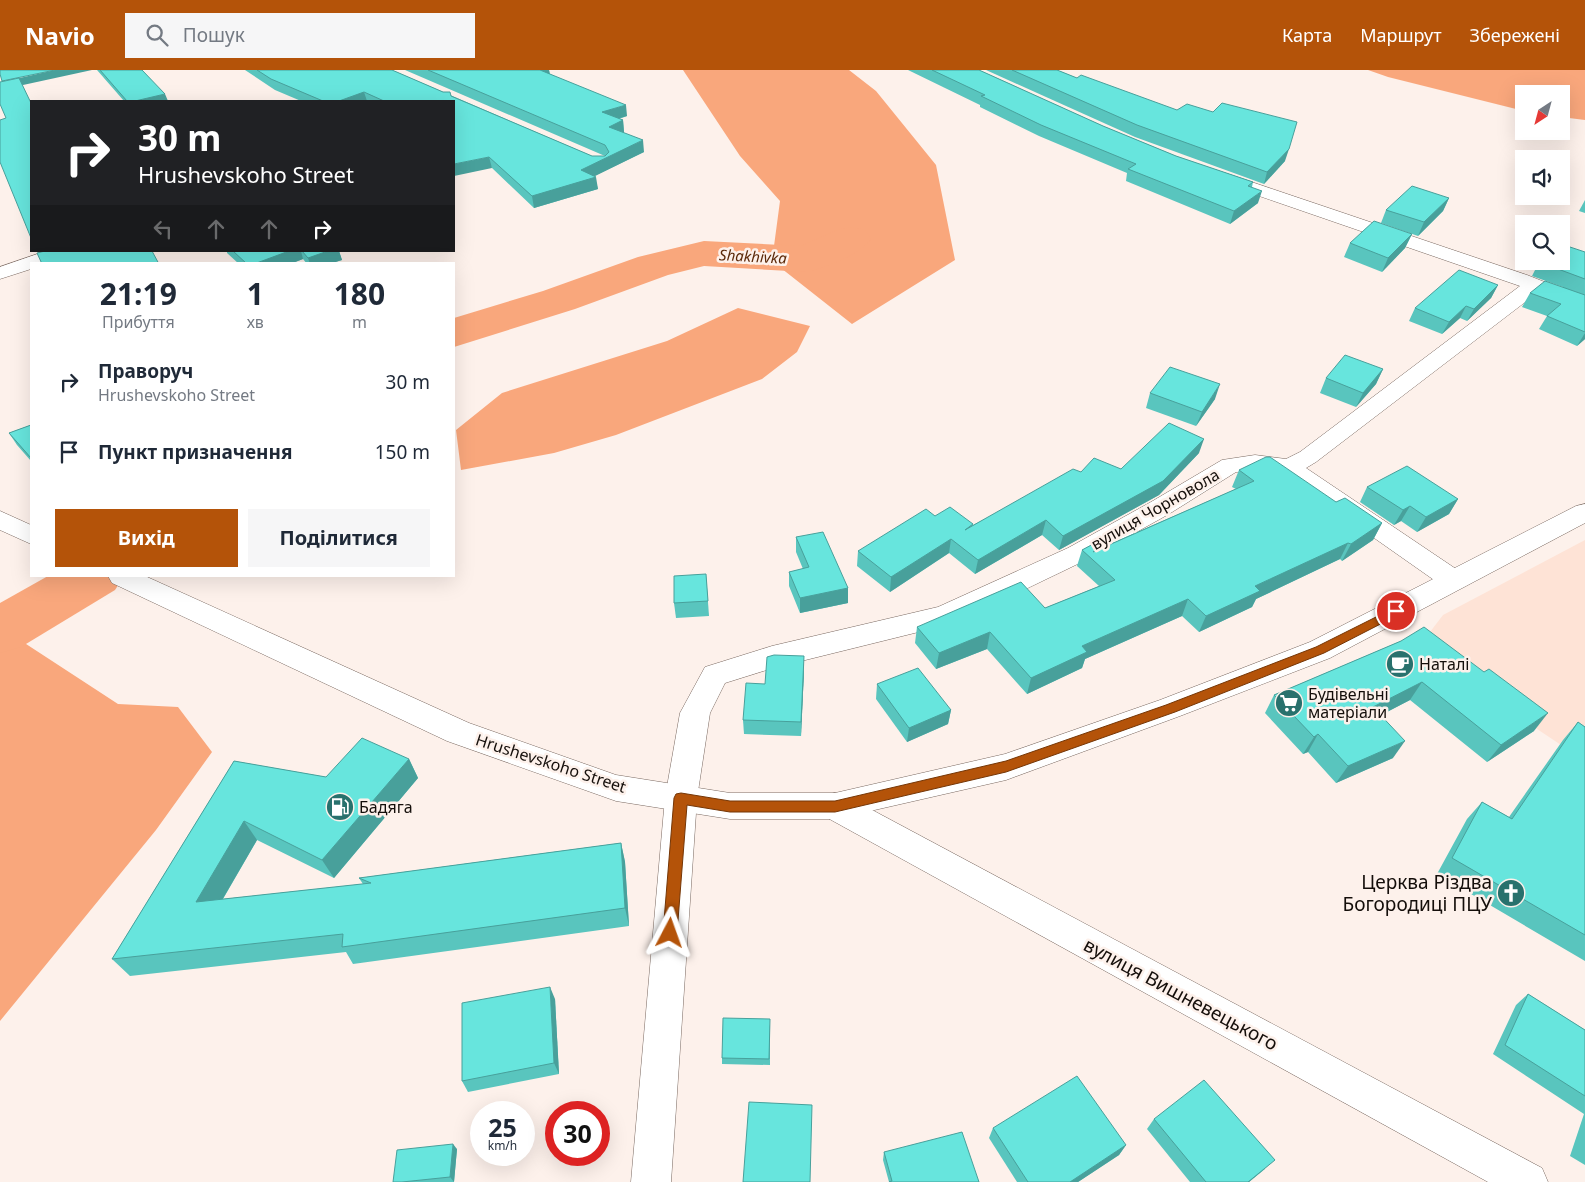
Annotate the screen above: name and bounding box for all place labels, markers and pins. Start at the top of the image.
pin [1375,590,1417,632]
cafe icon: Наталі [1385,649,1415,679]
place label: Наталі [1419,653,1469,675]
place label: Будівельні матеріали [1308,683,1389,723]
supermarket icon: Будівельні матеріали [1274,688,1304,718]
fuel station icon: Бадяга [325,792,355,822]
place label: Бадяга [359,796,413,818]
place label: Церква Різдва Богородиці ПЦУ [1342,869,1492,917]
church icon: Церква Різдва Богородиці ПЦУ [1496,878,1526,908]

